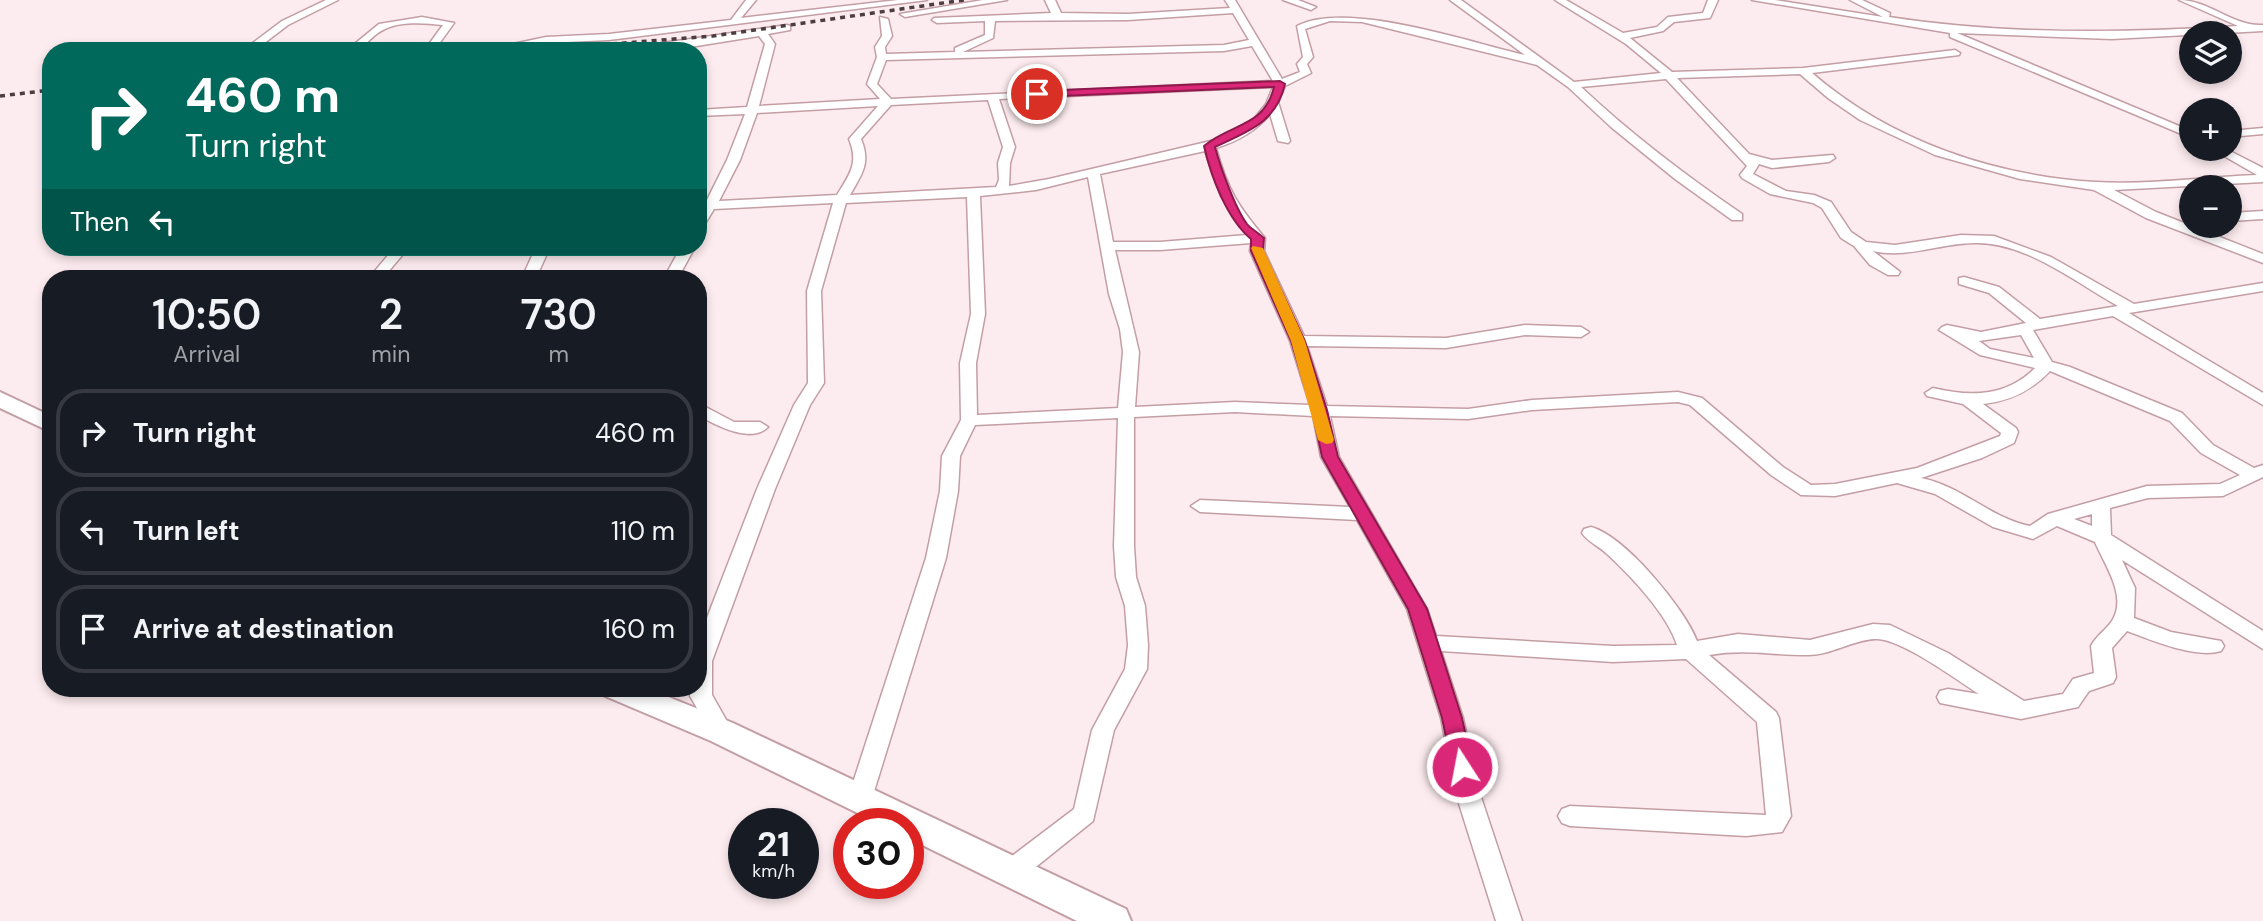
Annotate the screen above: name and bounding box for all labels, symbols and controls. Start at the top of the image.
map controls [2179,21,2242,238]
button: layers [2179,21,2242,84]
text: 460 m [185,63,340,127]
pin [1007,64,1067,124]
icon: right [70,70,161,161]
icon: arrive [1018,75,1056,113]
button: + [2179,98,2242,161]
text: Turn right [185,125,327,167]
button: − [2179,175,2242,238]
icon: left [143,203,181,241]
text: Then [70,205,129,239]
text: 10:50 [152,287,261,342]
text: 2 [379,287,403,342]
text: 730 [521,287,597,342]
text: Arrival [173,339,240,369]
text: min [371,339,411,369]
text: m [548,339,569,369]
icon: right [74,414,112,452]
text: Turn right [133,416,257,450]
text: 460 m [595,416,675,450]
icon: left [74,512,112,550]
text: Turn left [133,514,240,548]
text: 110 m [611,514,675,548]
icon: arrive [74,610,112,648]
text: Arrive at destination [133,612,394,646]
text: 160 m [603,612,675,646]
position arrow [1425,730,1499,804]
speed limit sign: 30 [833,808,924,899]
text: 21 [757,821,790,867]
text: km/h [752,859,795,883]

